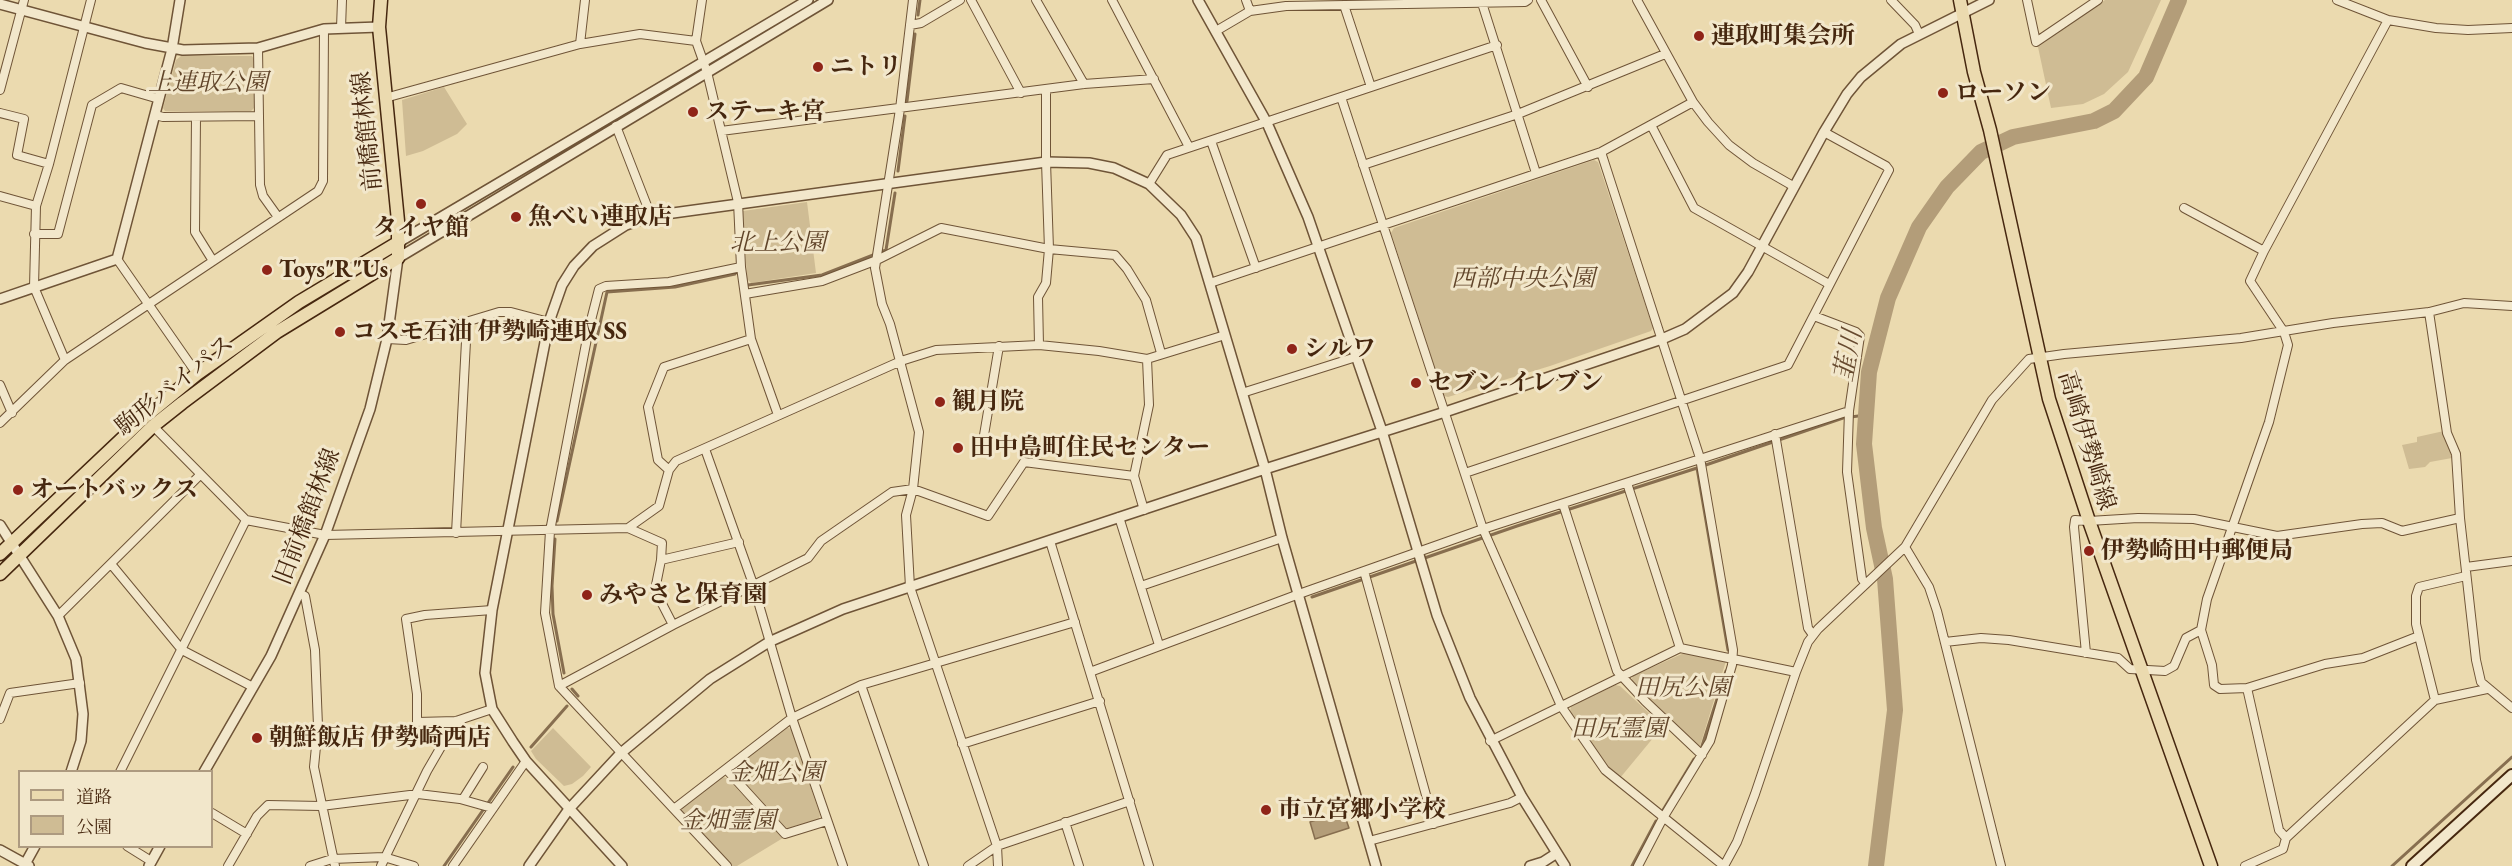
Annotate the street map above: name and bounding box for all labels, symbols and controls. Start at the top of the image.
place label: 連取町集会所 [1711,22,1855,50]
marker: 連取町集会所 [1692,29,1706,43]
place label: ニトリ [830,53,902,81]
marker: ニトリ [811,60,825,74]
park label: 上連取公園 [148,69,268,97]
street label: 前橋館林線 [347,70,389,192]
place label: ローソン [1955,79,2051,107]
marker: ローソン [1936,86,1950,100]
place label: ステーキ宮 [705,98,825,126]
marker: ステーキ宮 [686,105,700,119]
marker: タイヤ館 [414,197,428,211]
place label: 魚べい連取店 [528,203,672,231]
marker: 魚べい連取店 [509,210,523,224]
place label: タイヤ館 [373,214,469,242]
park label: 北上公園 [730,229,826,257]
place label: Toys"R"Us [279,256,388,284]
marker: Toys"R"Us [260,263,274,277]
park label: 西部中央公園 [1451,265,1595,293]
place label: コスモ石油 伊勢崎連取 SS [352,318,627,346]
marker: コスモ石油 伊勢崎連取 SS [333,325,347,339]
water label: 韮川 [1829,328,1869,384]
street label: 駒形バイパス [110,329,240,443]
place label: シルワ [1304,335,1376,363]
marker: シルワ [1285,342,1299,356]
street label: 高崎伊勢崎線 [2051,368,2121,514]
place label: セブン-イレブン [1428,369,1604,397]
marker: セブン-イレブン [1409,376,1423,390]
place label: 観月院 [952,388,1024,416]
marker: 観月院 [933,395,947,409]
place label: 田中島町住民センター [970,434,1210,462]
marker: 田中島町住民センター [951,441,965,455]
street label: 旧前橋館林線 [269,445,347,589]
place label: オートバックス [30,476,198,504]
marker: オートバックス [11,483,25,497]
place label: 伊勢崎田中郵便局 [2101,537,2293,565]
marker: 伊勢崎田中郵便局 [2082,544,2096,558]
place label: みやさと保育園 [599,581,767,609]
marker: みやさと保育園 [580,588,594,602]
park label: 田尻公園 [1635,674,1731,702]
park label: 田尻霊園 [1571,715,1667,743]
place label: 朝鮮飯店 伊勢崎西店 [269,724,491,752]
marker: 朝鮮飯店 伊勢崎西店 [250,731,264,745]
park label: 金畑公園 [728,759,824,787]
legend [18,770,213,848]
text: 道路 [76,785,112,808]
place label: 市立宮郷小学校 [1278,796,1446,824]
marker: 市立宮郷小学校 [1259,803,1273,817]
park label: 金畑霊園 [680,807,776,835]
text: 公園 [76,815,112,838]

